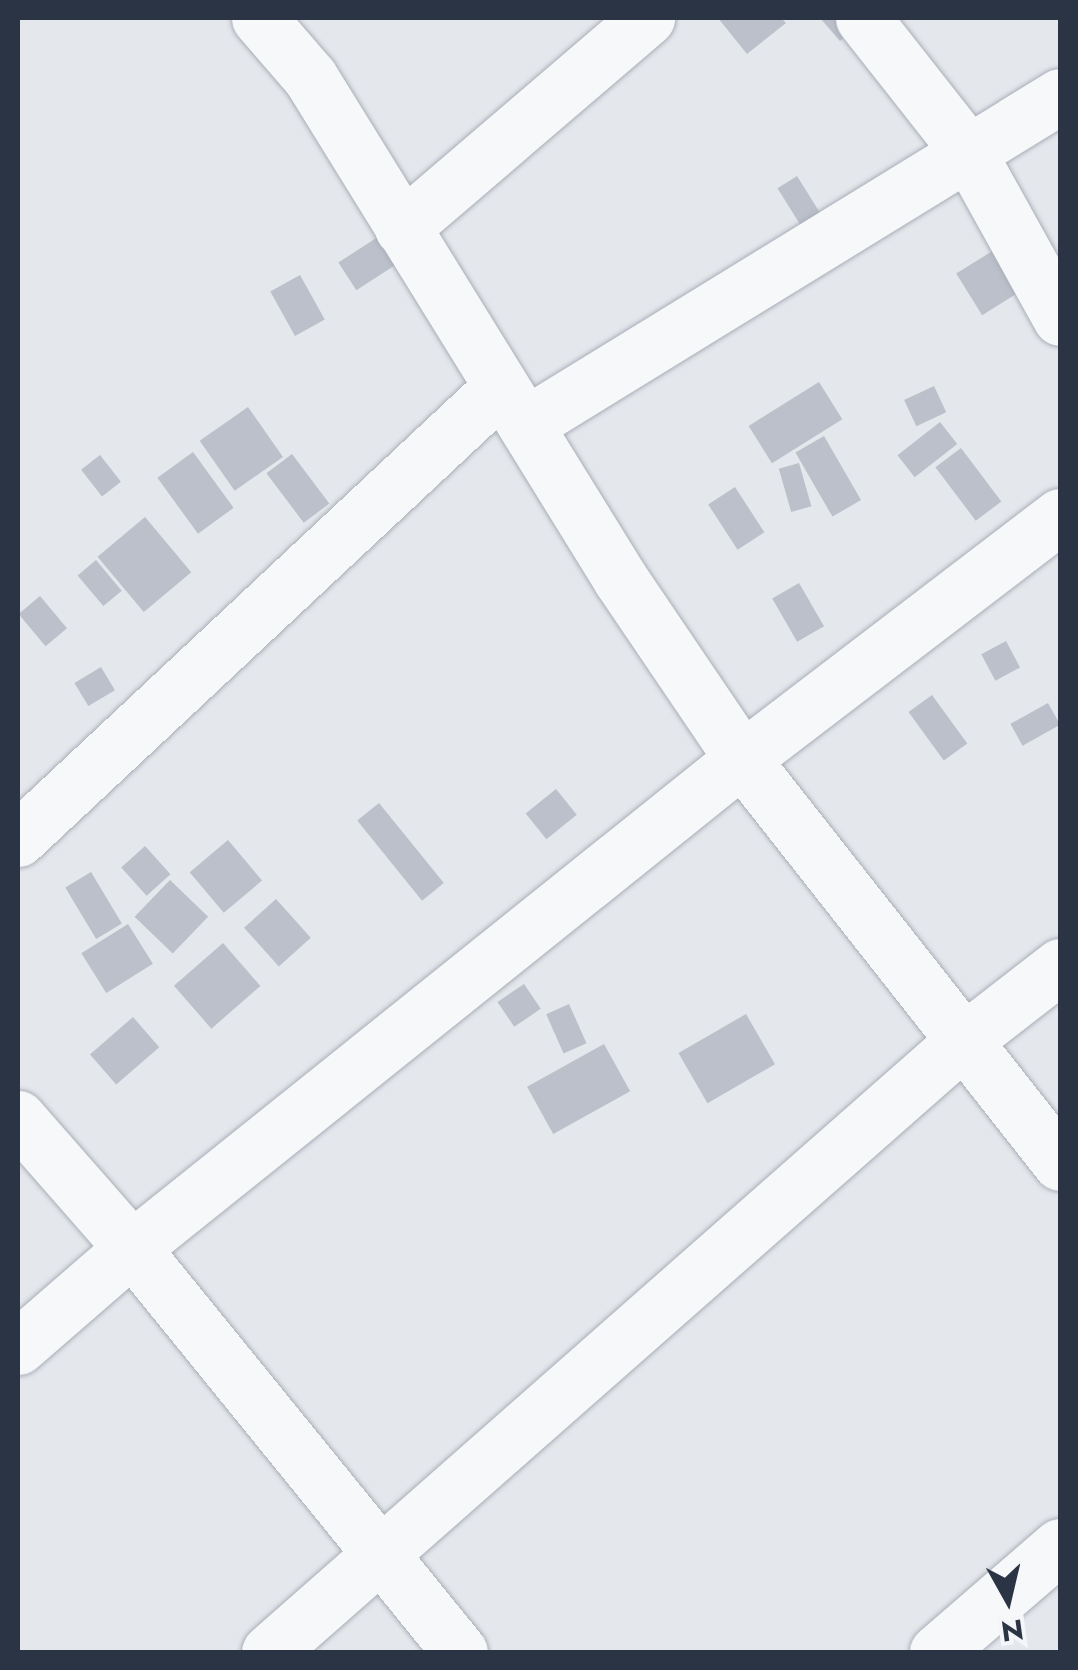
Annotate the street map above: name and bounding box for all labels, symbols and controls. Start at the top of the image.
north arrow [958,1550,1058,1650]
text: N [998,1608,1026,1652]

